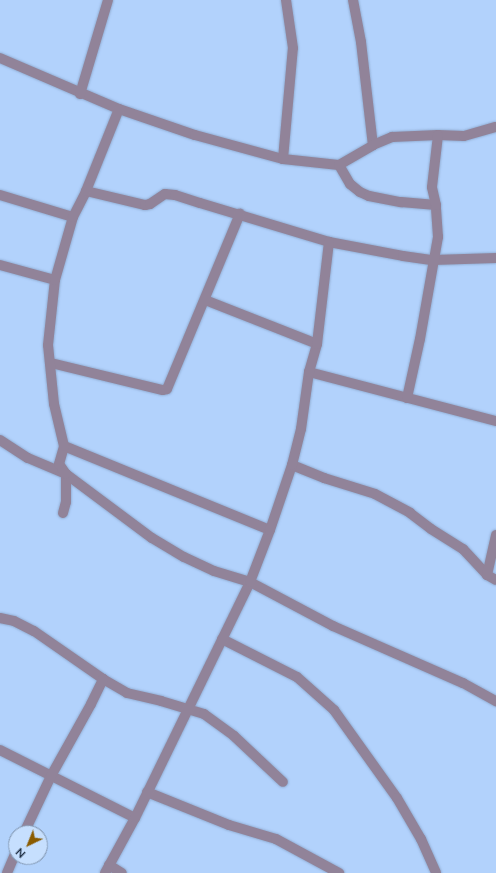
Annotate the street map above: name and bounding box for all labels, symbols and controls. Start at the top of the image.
north arrow [8,825,48,865]
text: N [13,846,28,861]

